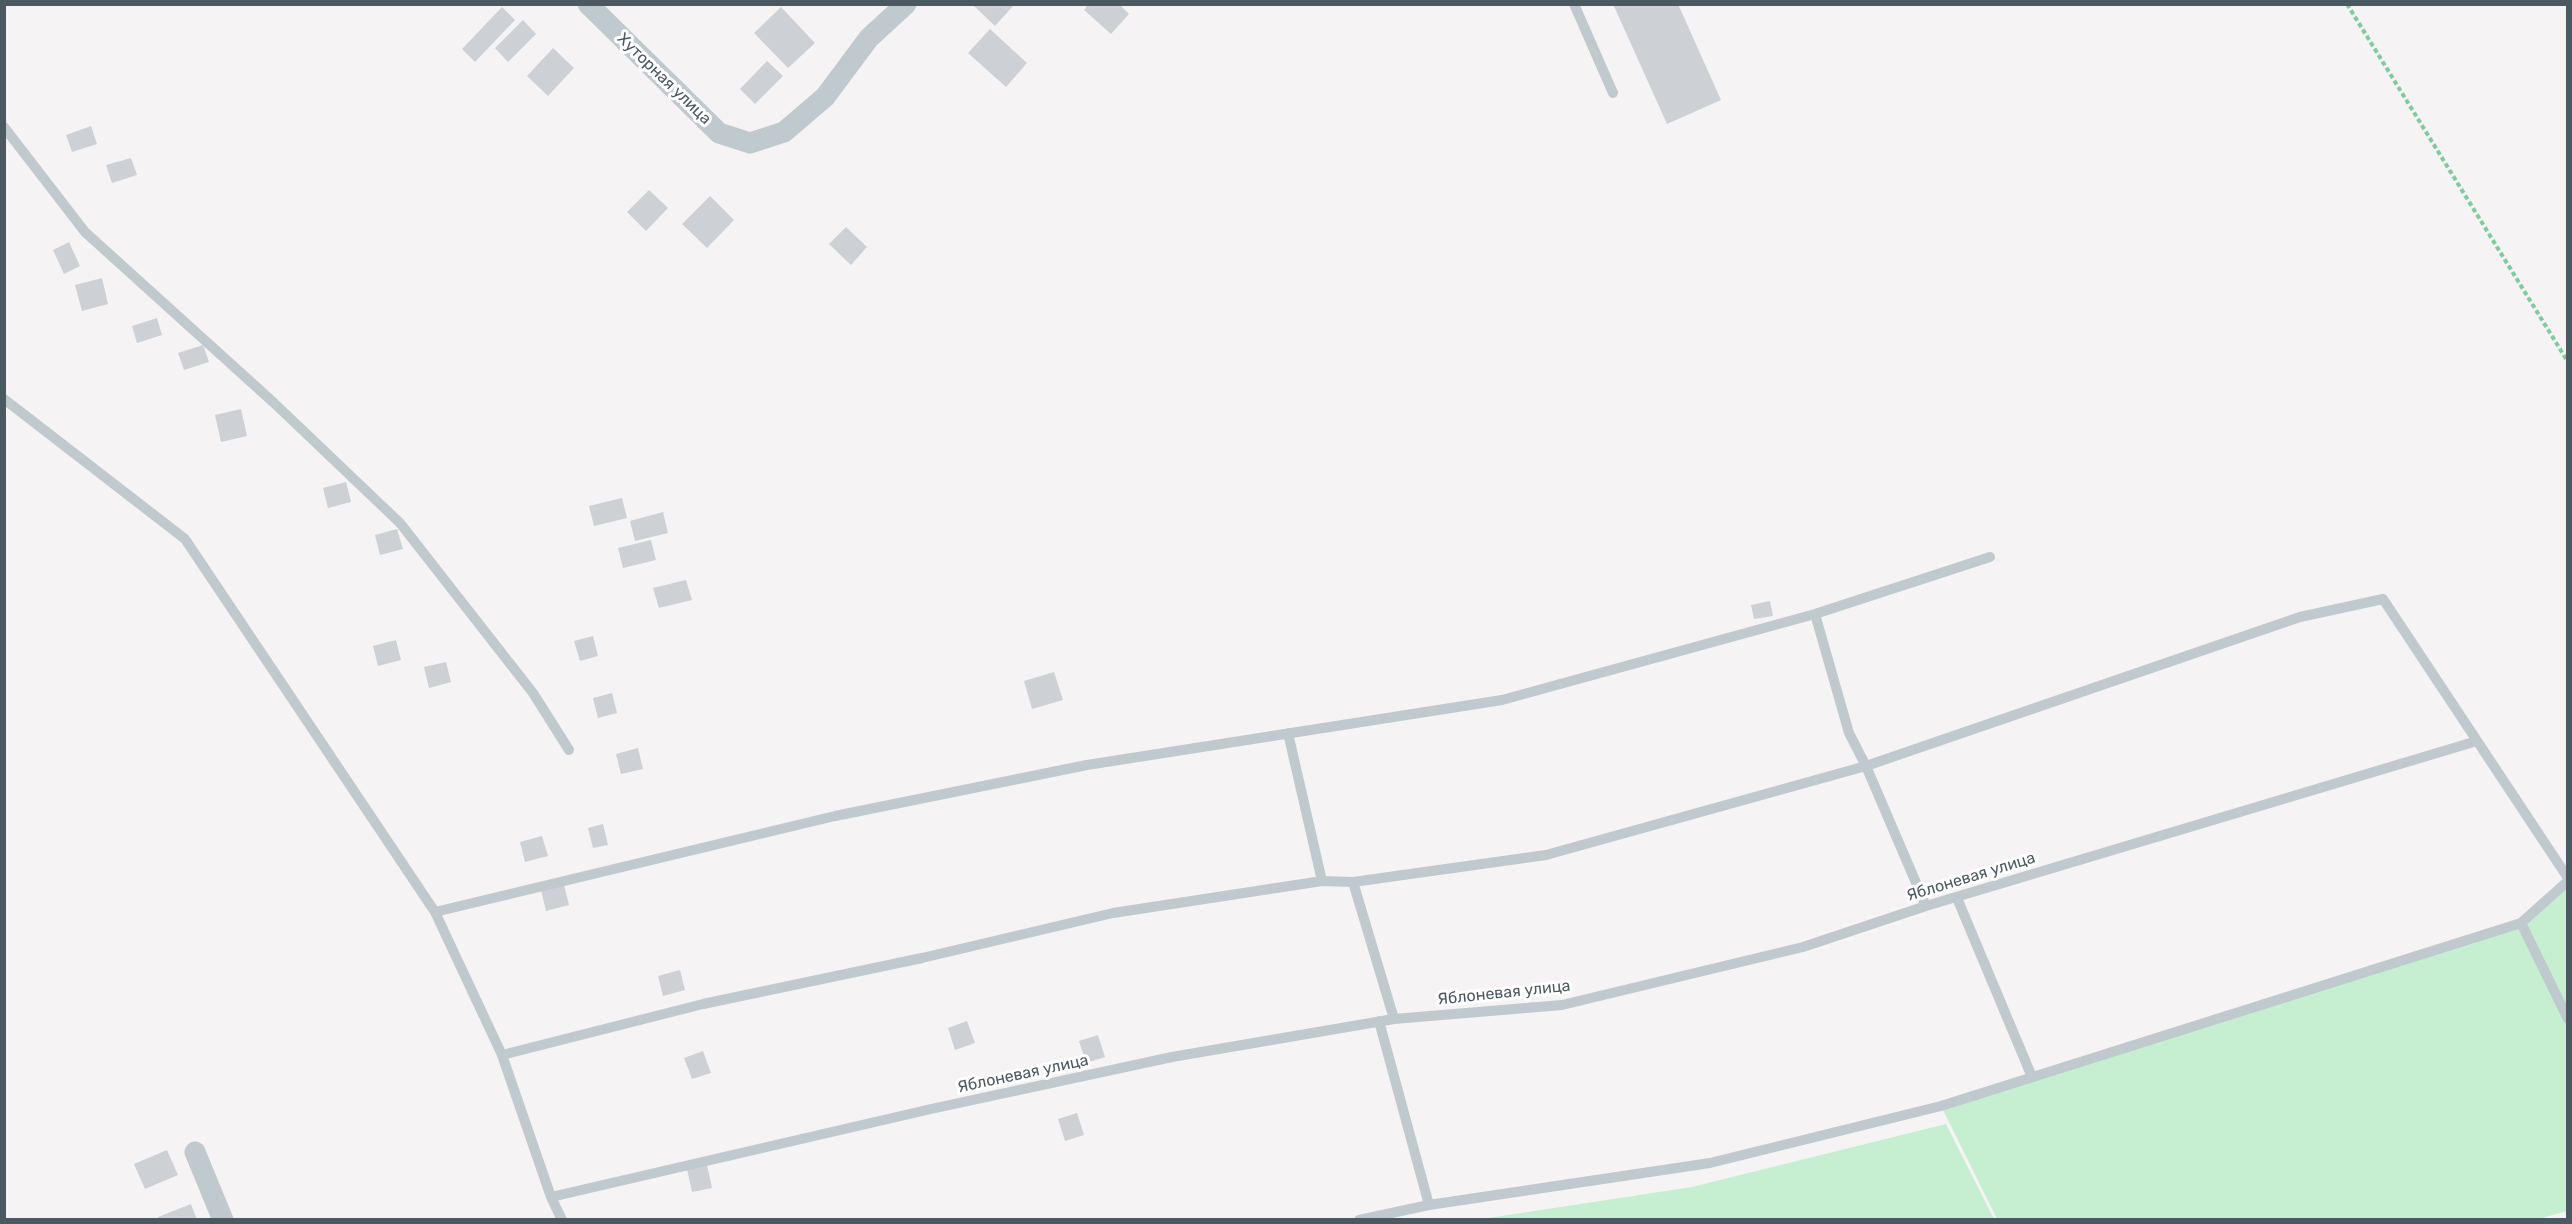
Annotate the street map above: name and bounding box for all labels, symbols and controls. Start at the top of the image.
street label: Хуторная улица [613,29,715,129]
street label: Яблоневая улица [1904,848,2038,906]
street label: Яблоневая улица [1437,976,1571,1010]
street label: Яблоневая улица [956,1051,1090,1097]

